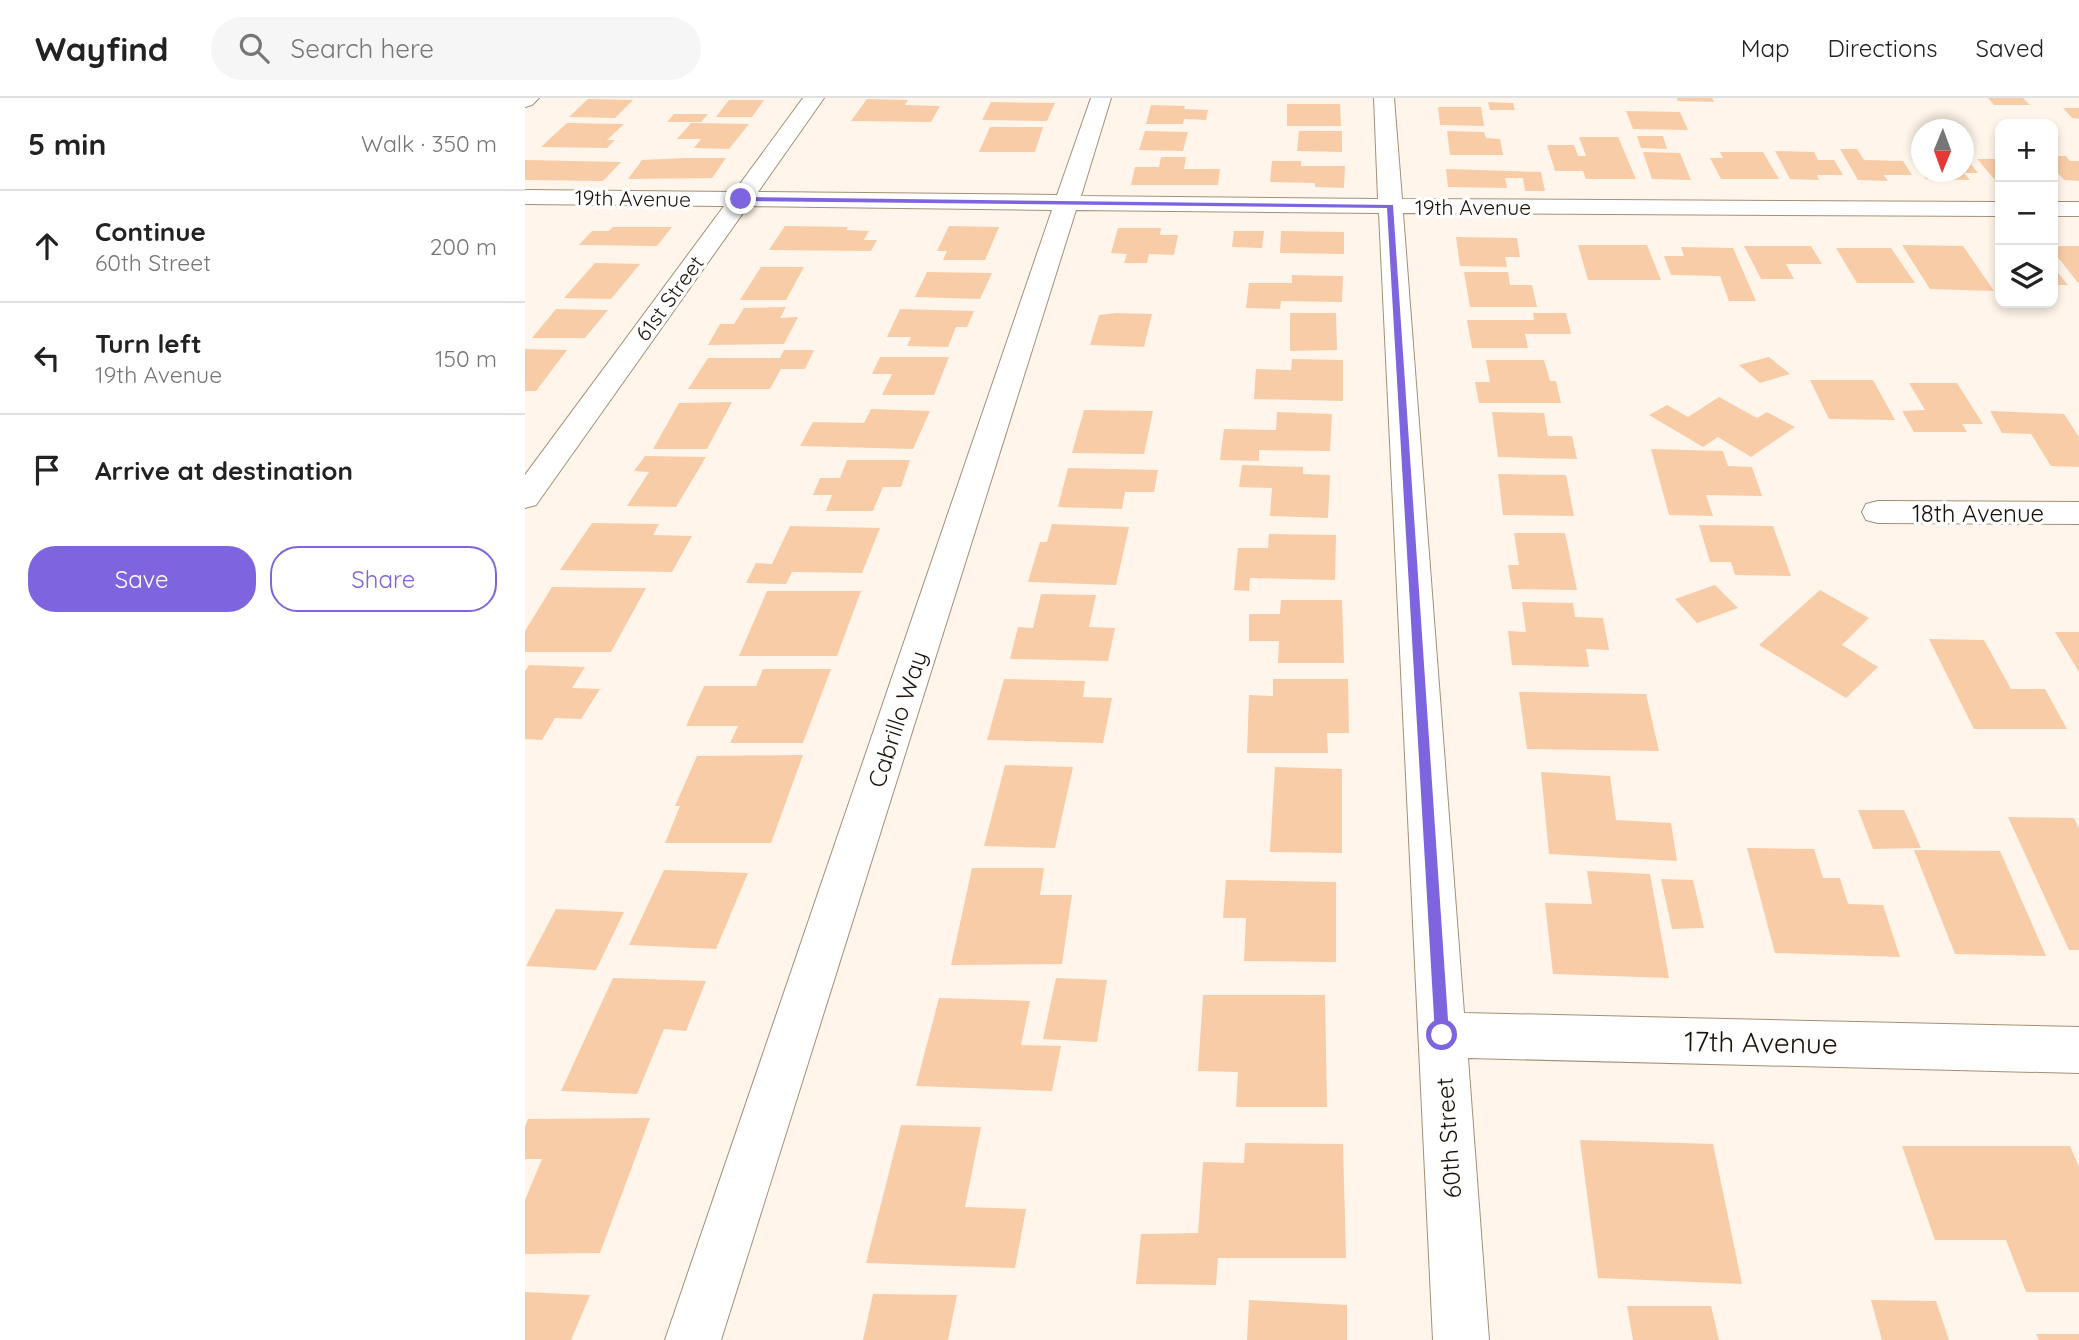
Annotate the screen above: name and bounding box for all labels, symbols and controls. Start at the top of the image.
search box [211,17,701,80]
text: Wayfind [35,28,169,69]
icon: search [235,29,273,67]
text: Search here [291,32,434,65]
text: Map [1741,33,1790,63]
text: Directions [1828,33,1938,63]
text: Saved [1976,33,2044,63]
north arrow [1911,119,1974,182]
map controls [1995,119,2058,308]
button: + [1995,119,2058,182]
text: 5 min [28,125,106,163]
text: Walk · 350 m [361,129,497,158]
button: − [1995,182,2058,245]
route end [725,183,756,214]
street label: 19th Avenue [575,184,691,212]
street label: 19th Avenue [1415,194,1531,220]
text: Continue [95,215,206,248]
icon: ahead [28,227,66,265]
text: 200 m [430,232,497,261]
button: layers [1995,245,2058,308]
text: 60th Street [95,248,211,277]
street label: 61st Street [629,250,709,346]
text: Turn left [95,327,202,360]
icon: left [28,339,66,377]
text: 150 m [435,344,497,373]
text: 19th Avenue [95,360,222,389]
icon: arrive [28,451,66,489]
text: Arrive at destination [95,454,353,487]
street label: 18th Avenue [1912,498,2044,528]
button: Save [28,546,256,612]
button: Share [270,546,497,612]
street label: Cabrillo Way [861,647,933,791]
route start [1426,1019,1457,1050]
street label: 17th Avenue [1684,1023,1838,1061]
street label: 60th Street [1429,1077,1467,1199]

